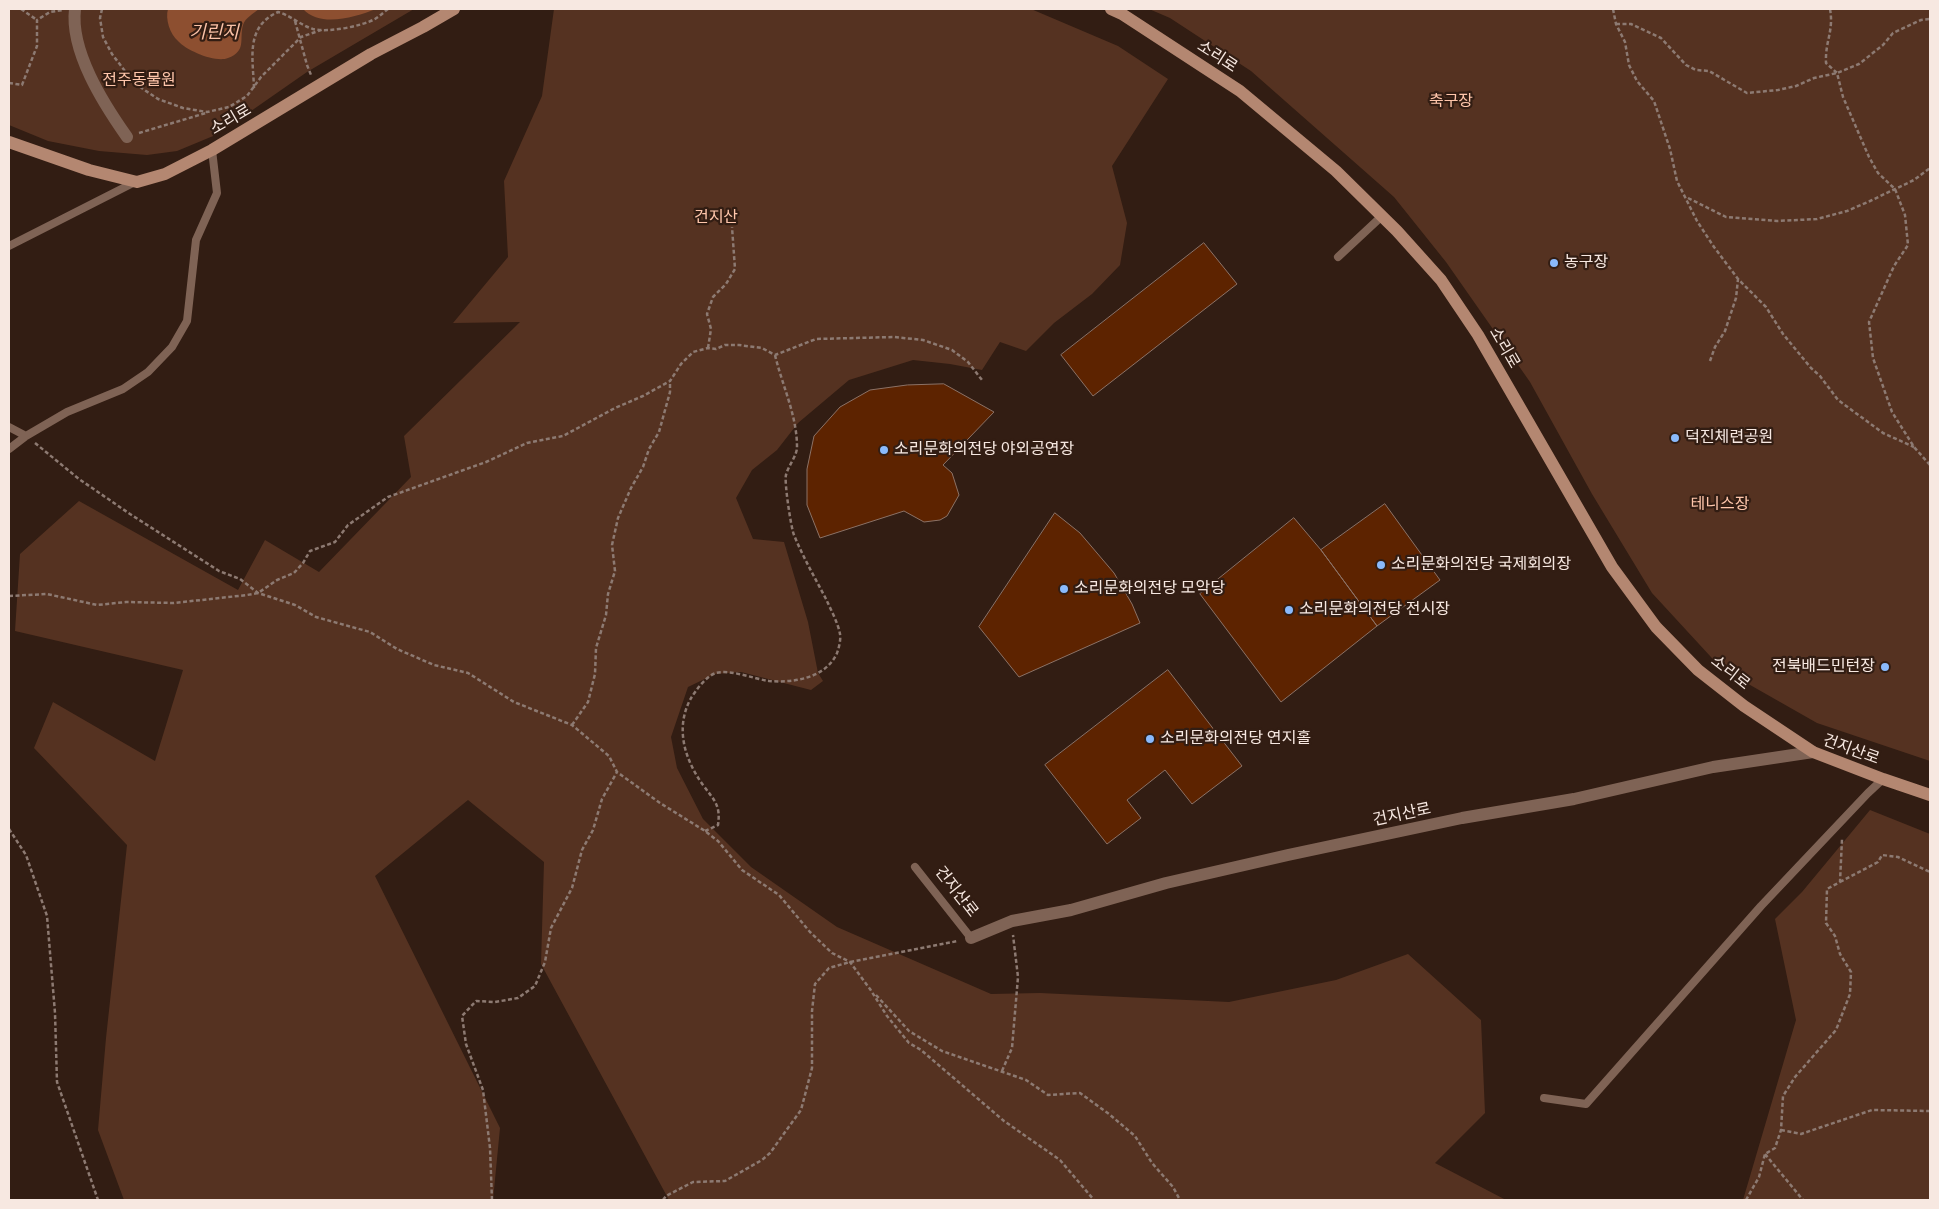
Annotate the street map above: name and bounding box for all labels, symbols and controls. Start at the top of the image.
water label: 기린지 [189,22,239,44]
street label: 소리로 [1193,37,1241,77]
park label: 전주동물원 [102,71,176,91]
park label: 축구장 [1429,92,1473,112]
street label: 소리로 [207,101,255,139]
park label: 건지산 [694,208,738,228]
place label: 농구장 [1564,253,1608,273]
marker: 농구장 [1548,257,1560,269]
street label: 소리로 [1485,324,1523,372]
place label: 덕진체련공원 [1685,428,1773,448]
marker: 덕진체련공원 [1669,432,1681,444]
place label: 소리문화의전당 야외공연장 [894,440,1074,460]
marker: 소리문화의전당 야외공연장 [878,444,890,456]
park label: 테니스장 [1691,495,1749,515]
place label: 소리문화의전당 국제회의장 [1391,555,1571,575]
marker: 소리문화의전당 국제회의장 [1375,559,1387,571]
place label: 소리문화의전당 모악당 [1074,579,1225,599]
marker: 소리문화의전당 모악당 [1058,583,1070,595]
place label: 소리문화의전당 전시장 [1299,600,1450,620]
marker: 소리문화의전당 전시장 [1283,604,1295,616]
street label: 소리로 [1707,652,1753,694]
place label: 전북배드민턴장 [1772,657,1875,677]
marker: 전북배드민턴장 [1879,661,1891,673]
place label: 소리문화의전당 연지홀 [1160,729,1311,749]
street label: 건지산로 [1820,731,1882,769]
marker: 소리문화의전당 연지홀 [1144,733,1156,745]
street label: 건지산로 [1371,799,1433,831]
street label: 건지산로 [930,863,982,921]

